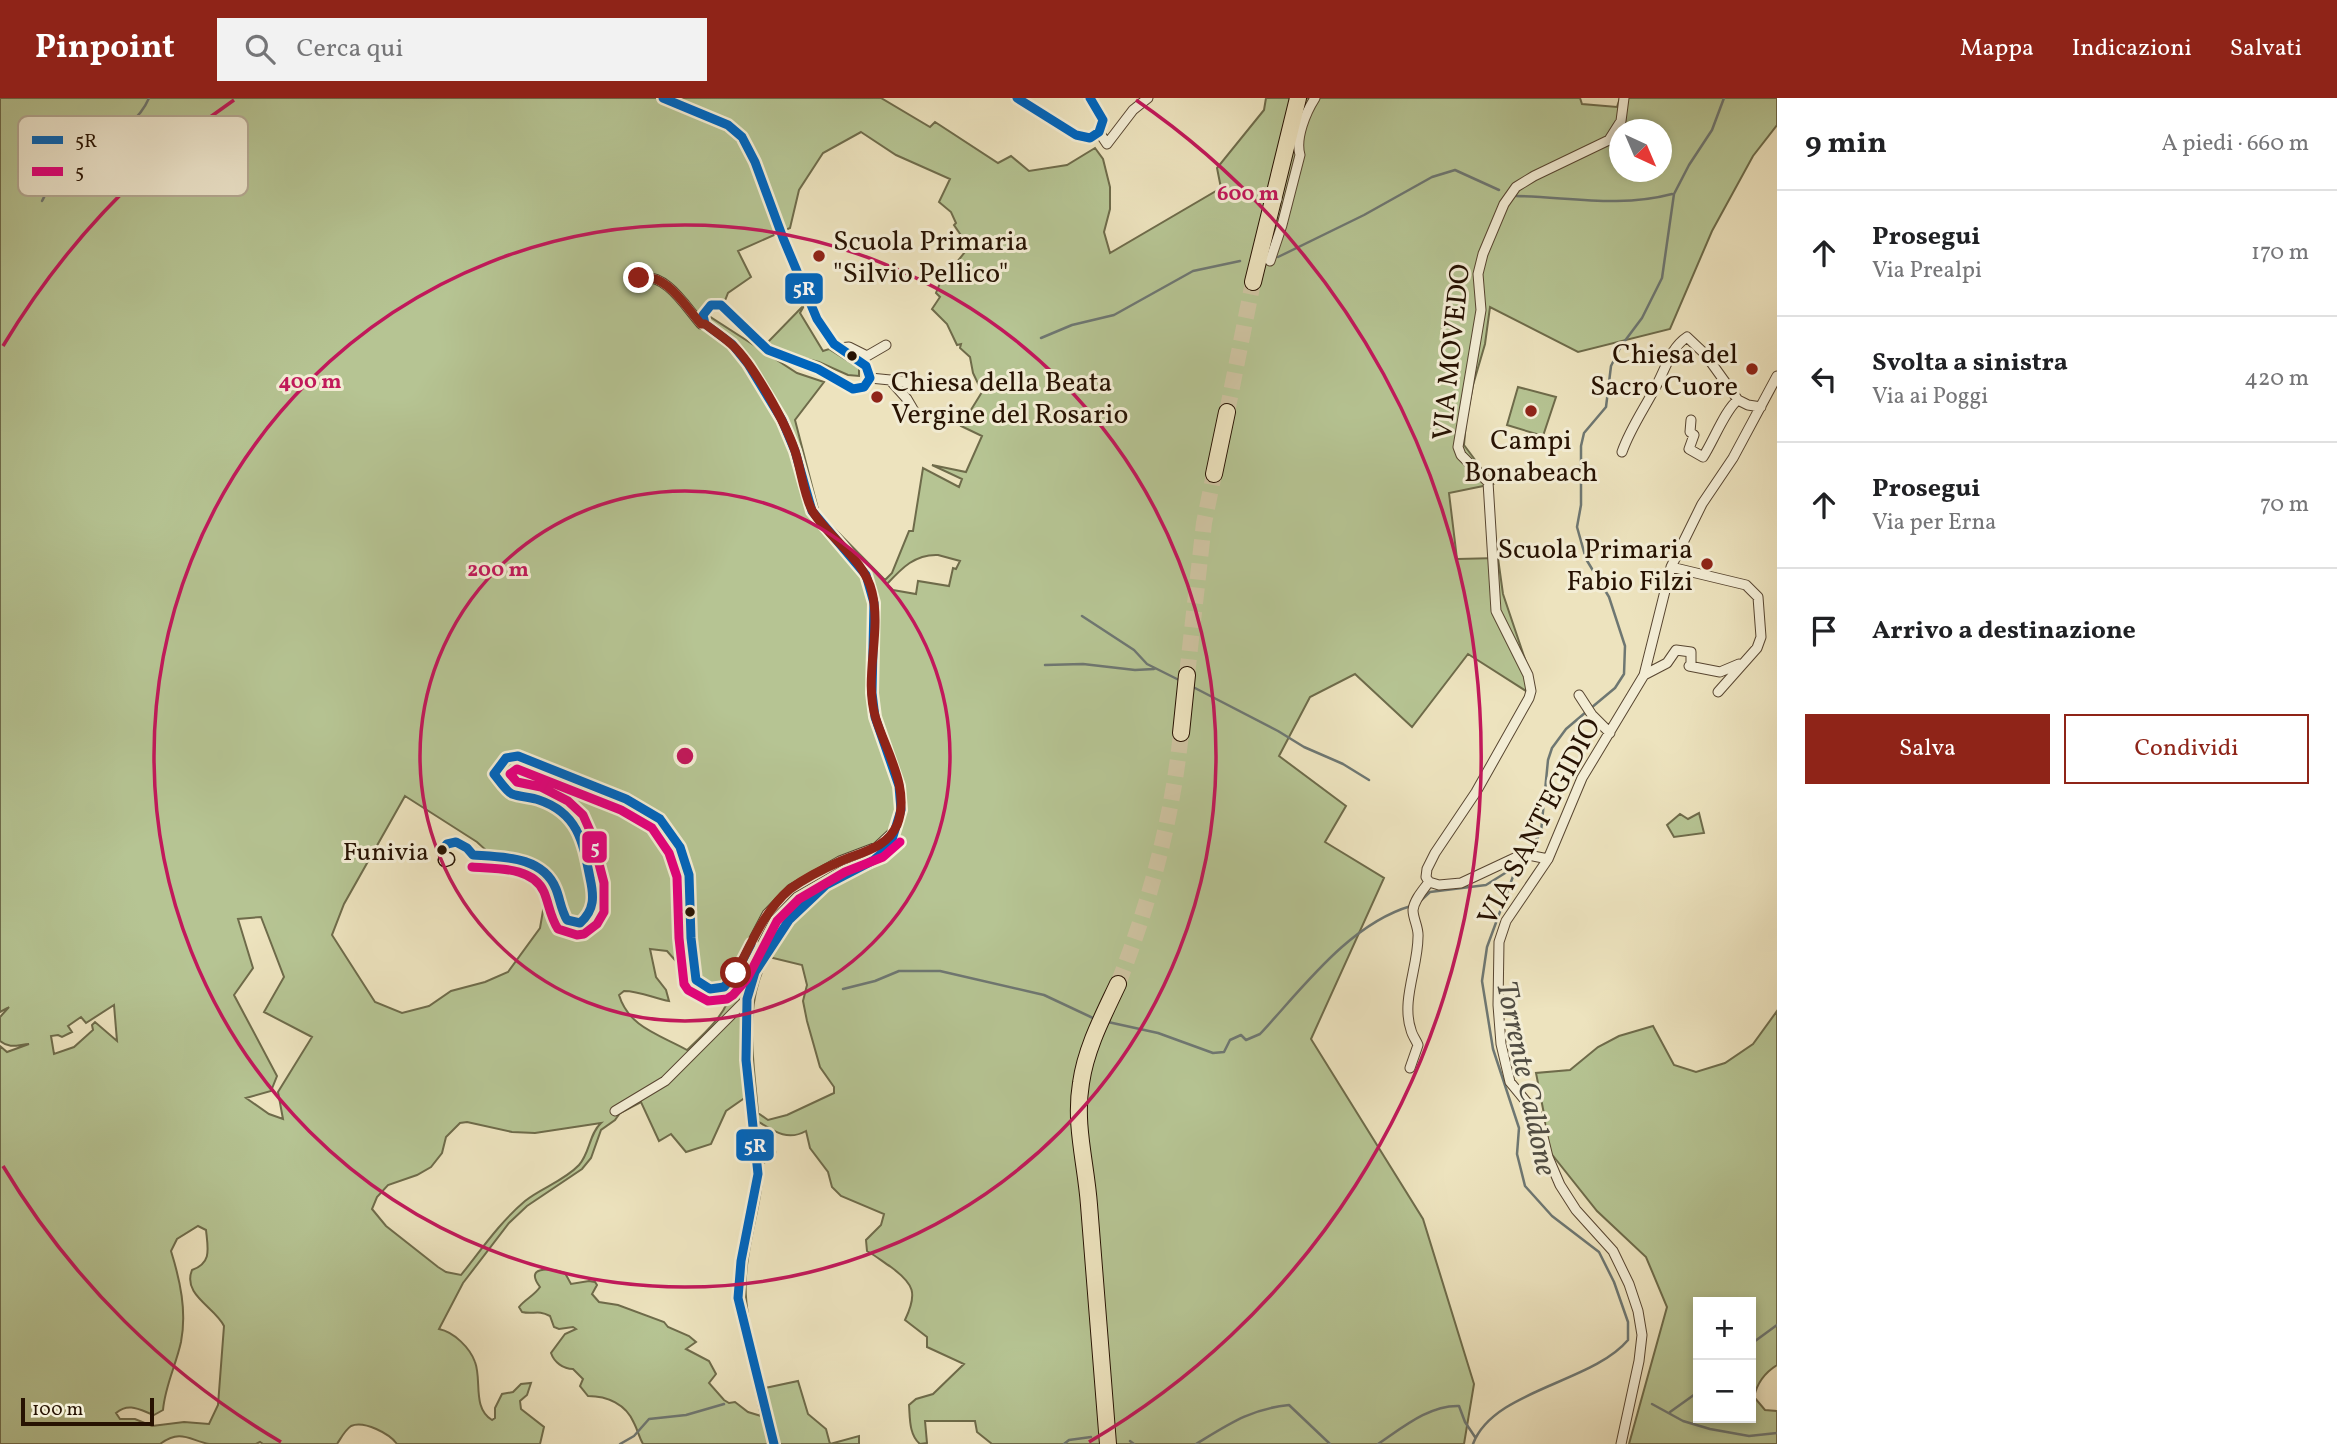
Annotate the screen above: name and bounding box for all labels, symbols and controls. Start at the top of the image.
search box [217,18,707,81]
text: Pinpoint [35,26,175,72]
icon: search [241,30,279,68]
text: Cerca qui [297,31,403,67]
text: Mappa [1960,32,2034,66]
text: Indicazioni [2072,32,2192,66]
text: Salvati [2230,32,2302,66]
legend [18,116,248,196]
north arrow [1609,119,1672,182]
text: 9 min [1805,123,1887,165]
text: A piedi · 660 m [2162,128,2309,160]
text: 5R [75,129,97,155]
text: 5 [75,160,84,186]
text: 600 m [1217,180,1279,209]
text: Prosegui [1872,219,1980,255]
place label: Scuola Primaria "Silvio Pellico" [833,223,1029,294]
icon: ahead [1805,234,1843,272]
text: 170 m [2251,237,2309,269]
marker: Scuola Primaria "Silvio Pellico" [811,248,827,264]
text: Via Prealpi [1872,255,1982,287]
route end [623,262,654,293]
street label: VIA MOVEDO [1424,262,1481,443]
line badge: 5R [784,272,824,305]
text: 5R [793,277,815,303]
place label: Chiesa del Sacro Cuore [1590,336,1738,407]
text: Svolta a sinistra [1872,345,2068,381]
unlabelled marker [845,349,859,363]
icon: left [1805,360,1843,398]
marker: Chiesa del Sacro Cuore [1744,361,1760,377]
text: 420 m [2244,363,2309,395]
place label: Chiesa della Beata Vergine del Rosario [891,364,1128,435]
text: 400 m [279,368,341,397]
text: Via ai Poggi [1872,381,1988,413]
marker: Chiesa della Beata Vergine del Rosario [869,389,885,405]
marker: Campi Bonabeach [1523,403,1539,419]
place label: Campi Bonabeach [1464,422,1598,493]
text: Prosegui [1872,471,1980,507]
icon: ahead [1805,486,1843,524]
text: 70 m [2260,489,2309,521]
text: Via per Erna [1872,507,1997,539]
place label: Scuola Primaria Fabio Filzi [1497,531,1693,602]
text: 200 m [467,556,529,585]
marker: Scuola Primaria Fabio Filzi [1699,556,1715,572]
icon: arrive [1805,612,1843,650]
text: Arrivo a destinazione [1872,613,2136,649]
street label: VIA SANT'EGIDIO [1469,711,1611,933]
button: Salva [1805,714,2050,784]
button: Condividi [2064,714,2309,784]
centre of rings [673,744,697,768]
line badge: 5 [581,830,608,864]
place label: Funivia [343,835,429,871]
text: 5 [590,836,600,862]
marker: Funivia [435,843,449,857]
unlabelled marker [683,905,697,919]
route start [720,957,751,988]
water label: Torrente Caldone [1484,977,1566,1180]
line badge: 5R [735,1128,775,1162]
text: 5R [744,1134,766,1160]
map controls [1693,1297,1756,1423]
button: + [1693,1297,1756,1360]
button: − [1693,1360,1756,1423]
scale bar [21,1395,154,1427]
text: 100 m [32,1397,83,1423]

